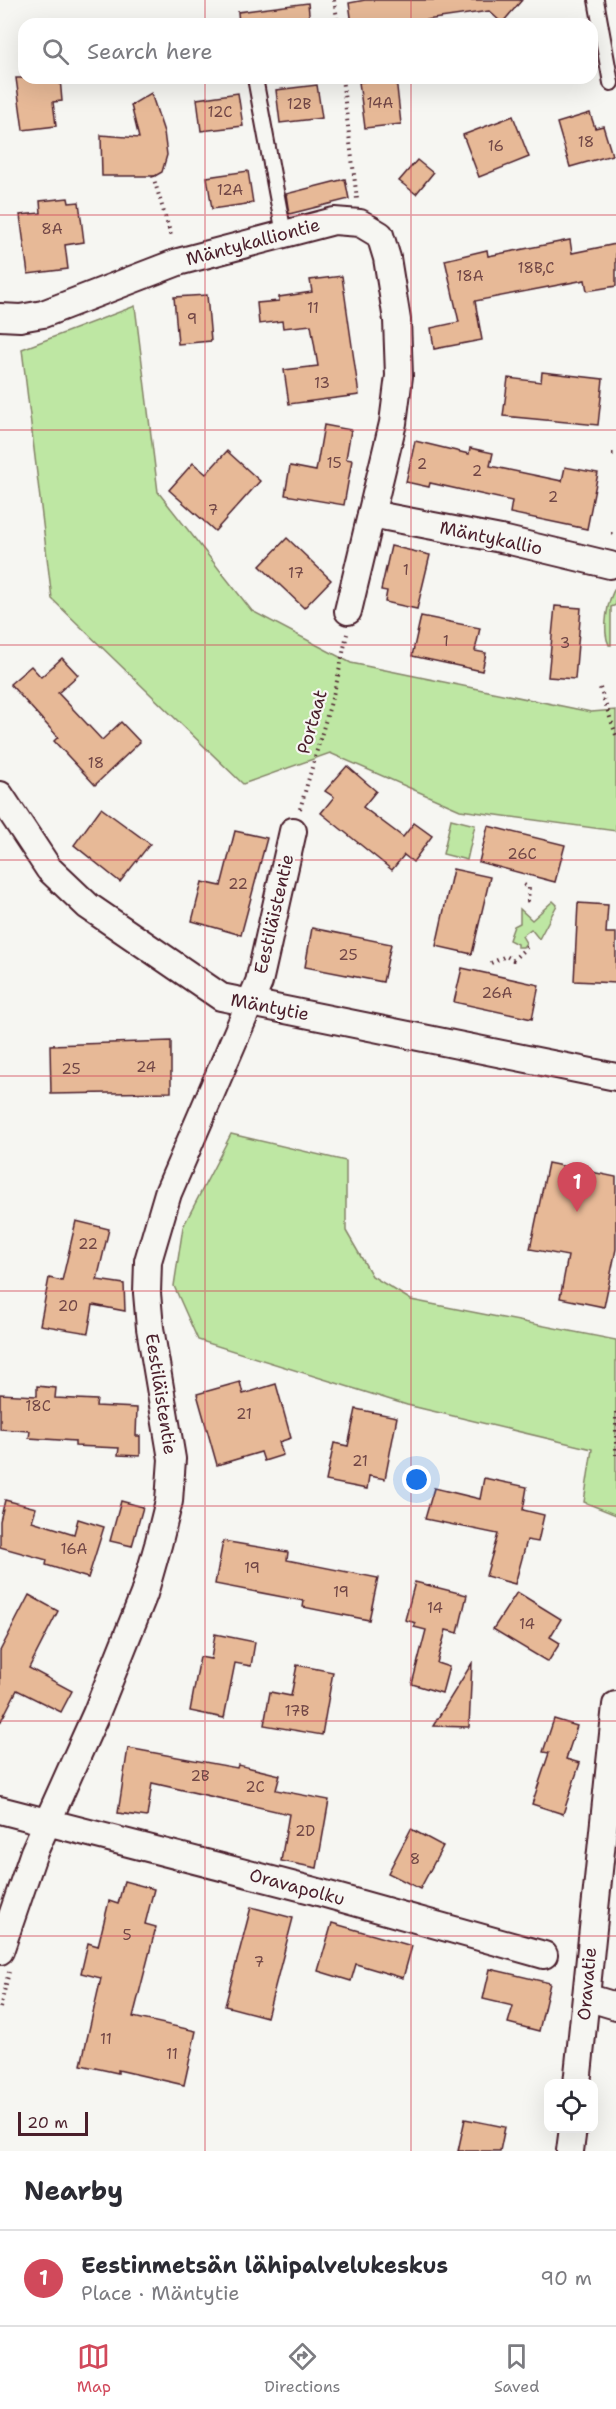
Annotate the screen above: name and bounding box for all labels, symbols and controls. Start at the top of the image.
search box [18,18,598,84]
icon: search [39,35,72,68]
text: Search here [87,37,213,66]
house number: 14A [367,93,394,113]
house number: 12B [287,94,311,114]
house number: 12C [208,102,232,122]
house number: 18 [578,132,594,152]
house number: 16 [488,136,504,156]
house number: 12A [217,180,243,200]
street label: Mäntykalliontie [183,213,323,271]
house number: 8A [41,219,63,239]
house number: 18B,C [518,258,554,278]
house number: 18A [456,266,484,286]
house number: 11 [307,298,319,318]
house number: 9 [187,309,197,329]
house number: 13 [314,373,330,393]
house number: 15 [326,453,342,473]
house number: 2 [417,454,427,474]
house number: 2 [472,461,482,481]
house number: 2 [548,487,558,507]
house number: 7 [208,500,218,520]
street label: Mäntykallio [437,515,545,561]
house number: 1 [403,560,409,580]
house number: 17 [288,563,304,583]
house number: 1 [443,631,449,651]
house number: 3 [560,633,570,653]
street label: Portaat [291,687,333,757]
house number: 18 [88,753,104,773]
house number: 26C [507,844,537,864]
street label: Eestiläistentie [249,852,299,976]
house number: 22 [228,874,248,894]
house number: 25 [338,945,358,965]
house number: 26A [482,983,513,1003]
street label: Mäntytie [229,988,311,1026]
house number: 24 [136,1057,156,1077]
house number: 25 [61,1059,81,1079]
pin: 1 [558,1162,596,1212]
house number: 22 [78,1234,98,1254]
house number: 20 [58,1296,78,1316]
street label: Eestiläistentie [140,1332,182,1456]
house number: 18C [25,1396,51,1416]
house number: 21 [236,1404,252,1424]
house number: 21 [352,1451,368,1471]
your location [402,1465,431,1494]
house number: 16A [61,1539,88,1559]
house number: 19 [244,1558,260,1578]
house number: 19 [333,1582,349,1602]
house number: 14 [427,1598,443,1618]
house number: 14 [519,1614,535,1634]
house number: 17B [285,1701,310,1721]
house number: 2B [190,1766,210,1786]
house number: 2C [245,1777,265,1797]
house number: 2D [295,1821,315,1841]
house number: 8 [410,1849,420,1869]
street label: Oravapolku [247,1863,347,1911]
house number: 5 [122,1925,132,1945]
street label: Oravatie [572,1946,602,2022]
house number: 7 [254,1952,264,1972]
house number: 11 [100,2029,112,2049]
house number: 11 [166,2044,178,2064]
map controls [544,2079,598,2133]
button: locate [544,2079,598,2133]
scale bar [18,2109,88,2136]
text: 20 m [27,2112,68,2133]
text: Nearby [24,2173,123,2208]
text: Eestinmetsän lähipalvelukeskus [81,2251,448,2280]
text: 1 [39,2265,48,2291]
text: 90 m [540,2265,592,2291]
text: Place · Mäntytie [81,2280,240,2306]
tab: Map [77,2340,111,2397]
tab: Directions [264,2340,341,2397]
tab: Saved [494,2340,539,2397]

